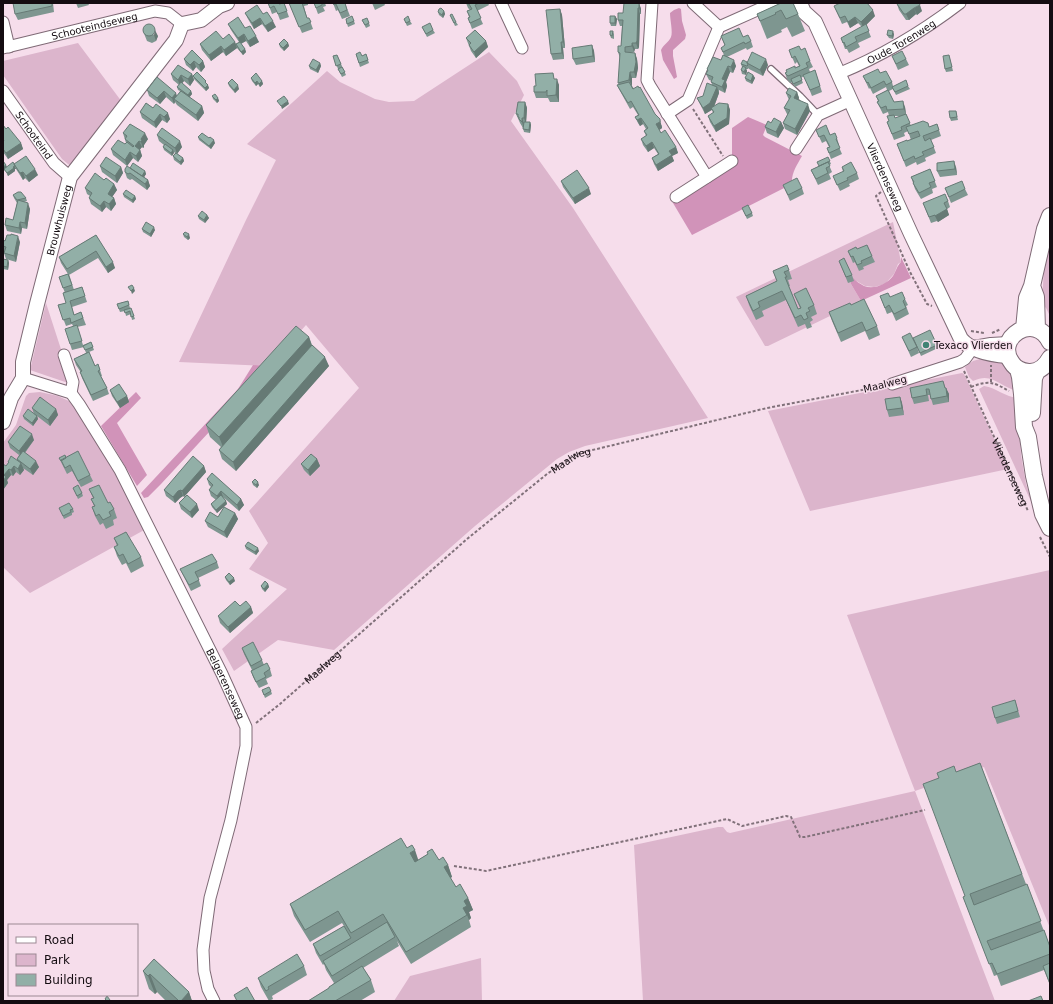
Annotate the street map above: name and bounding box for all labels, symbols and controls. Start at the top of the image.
street label: Schooteindseweg [50,10,138,42]
street label: Oude Torenweg [865,17,937,66]
street label: Schooteind [14,109,55,161]
street label: Vlierdenseweg [865,141,905,213]
street label: Brouwhuisweg [44,183,73,257]
marker: Texaco Vlierden [921,340,931,350]
place label: Texaco Vlierden [933,340,1013,351]
street label: Maalweg [862,373,908,395]
street label: Vlierdenseweg [990,436,1030,508]
street label: Maalweg [549,445,592,475]
street label: Belgerenseweg [205,646,247,721]
street label: Maalweg [302,648,343,686]
legend [8,924,138,996]
text: Road [44,933,74,947]
text: Park [44,953,70,967]
text: Building [44,973,93,987]

